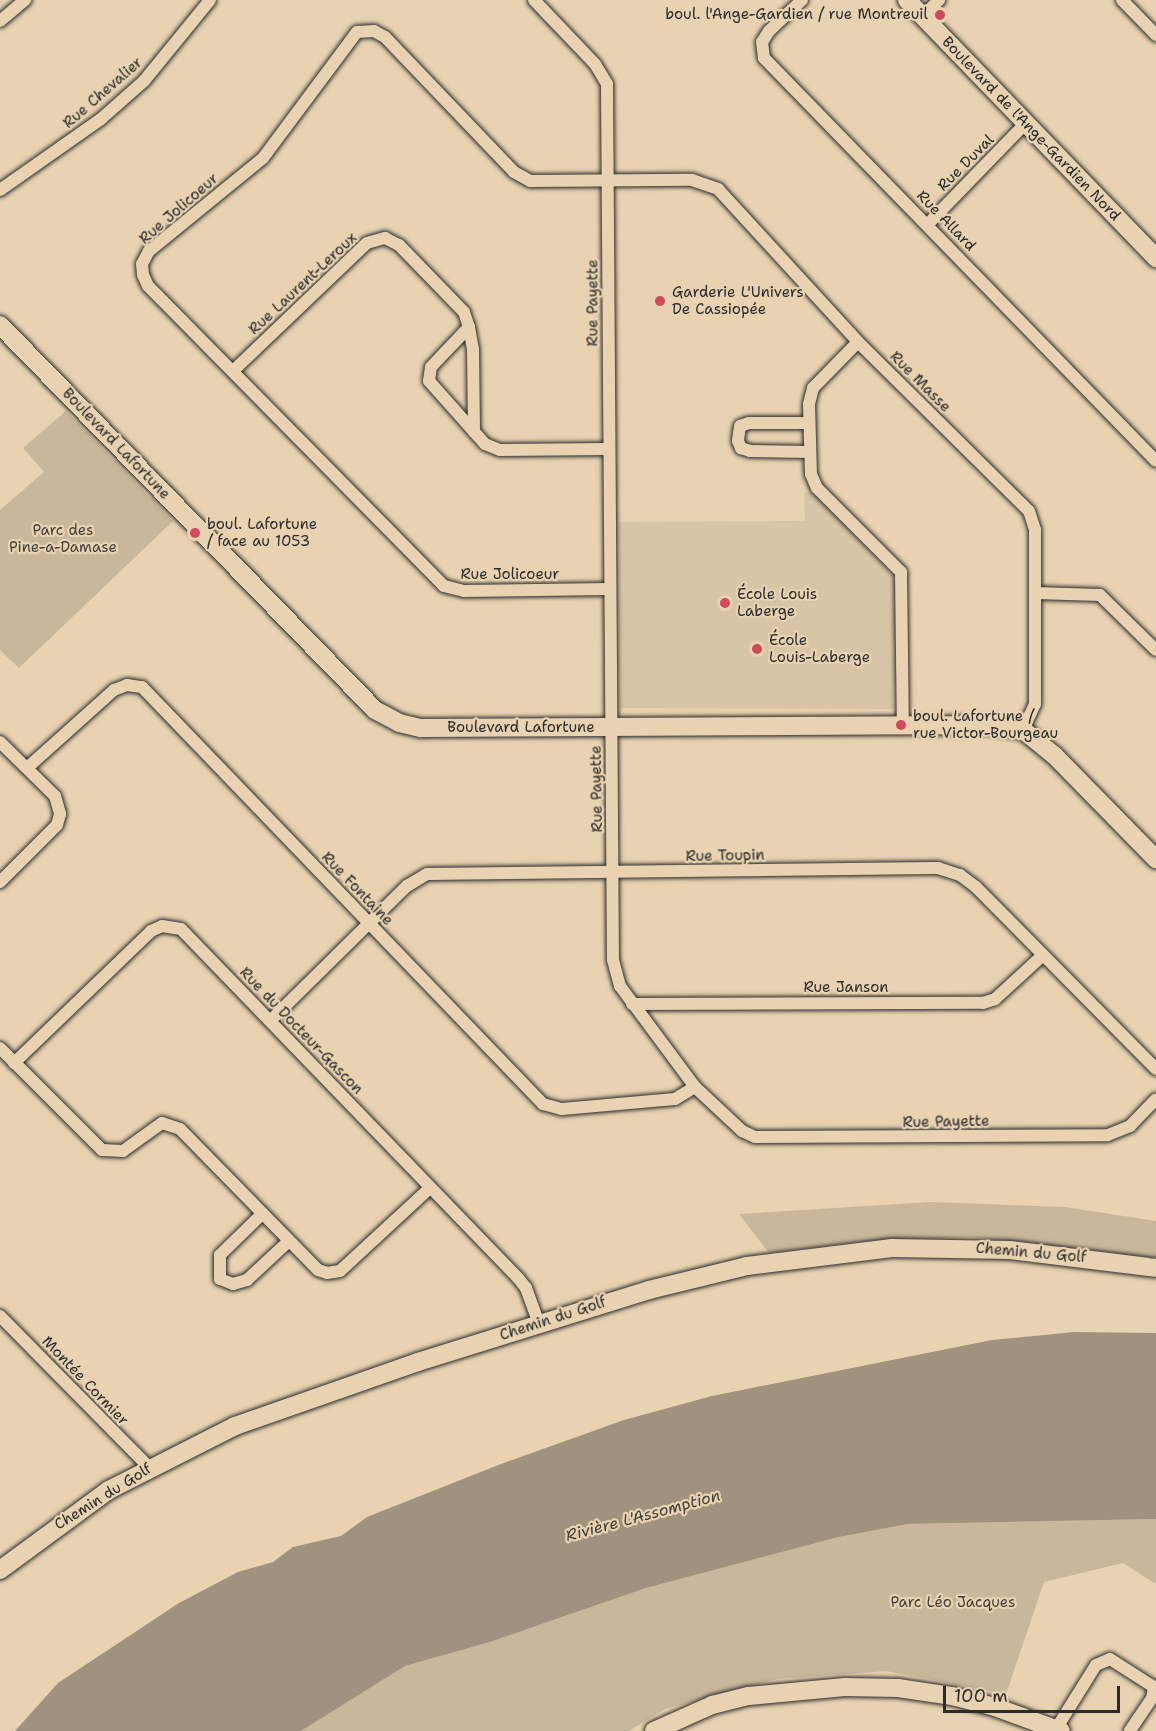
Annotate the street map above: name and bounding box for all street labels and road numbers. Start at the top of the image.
street label: Boulevard de l'Ange-Gardien Nord [938,33,1124,225]
street label: Rue Chevalier [60,54,146,132]
street label: Rue Duval [934,131,998,195]
street label: Rue Jolicoeur [136,170,222,248]
street label: Rue Allard [913,187,979,255]
street label: Rue Laurent-Leroux [245,229,361,339]
street label: Rue Payette [584,260,602,346]
street label: Rue Masse [886,348,954,416]
street label: Boulevard Lafortune [58,385,174,503]
street label: Rue Jolicoeur [461,566,559,584]
street label: Boulevard Lafortune [447,719,595,737]
street label: Rue Payette [587,745,607,833]
street label: Rue Toupin [685,846,765,866]
street label: Rue Fontaine [317,849,397,929]
street label: Rue du Docteur-Gascon [236,964,366,1098]
street label: Rue Janson [804,979,888,997]
street label: Rue Payette [902,1112,990,1132]
street label: Chemin du Golf [975,1239,1087,1267]
street label: Chemin du Golf [497,1293,609,1345]
street label: Montée Cormier [38,1333,132,1429]
street label: Chemin du Golf [51,1460,155,1534]

